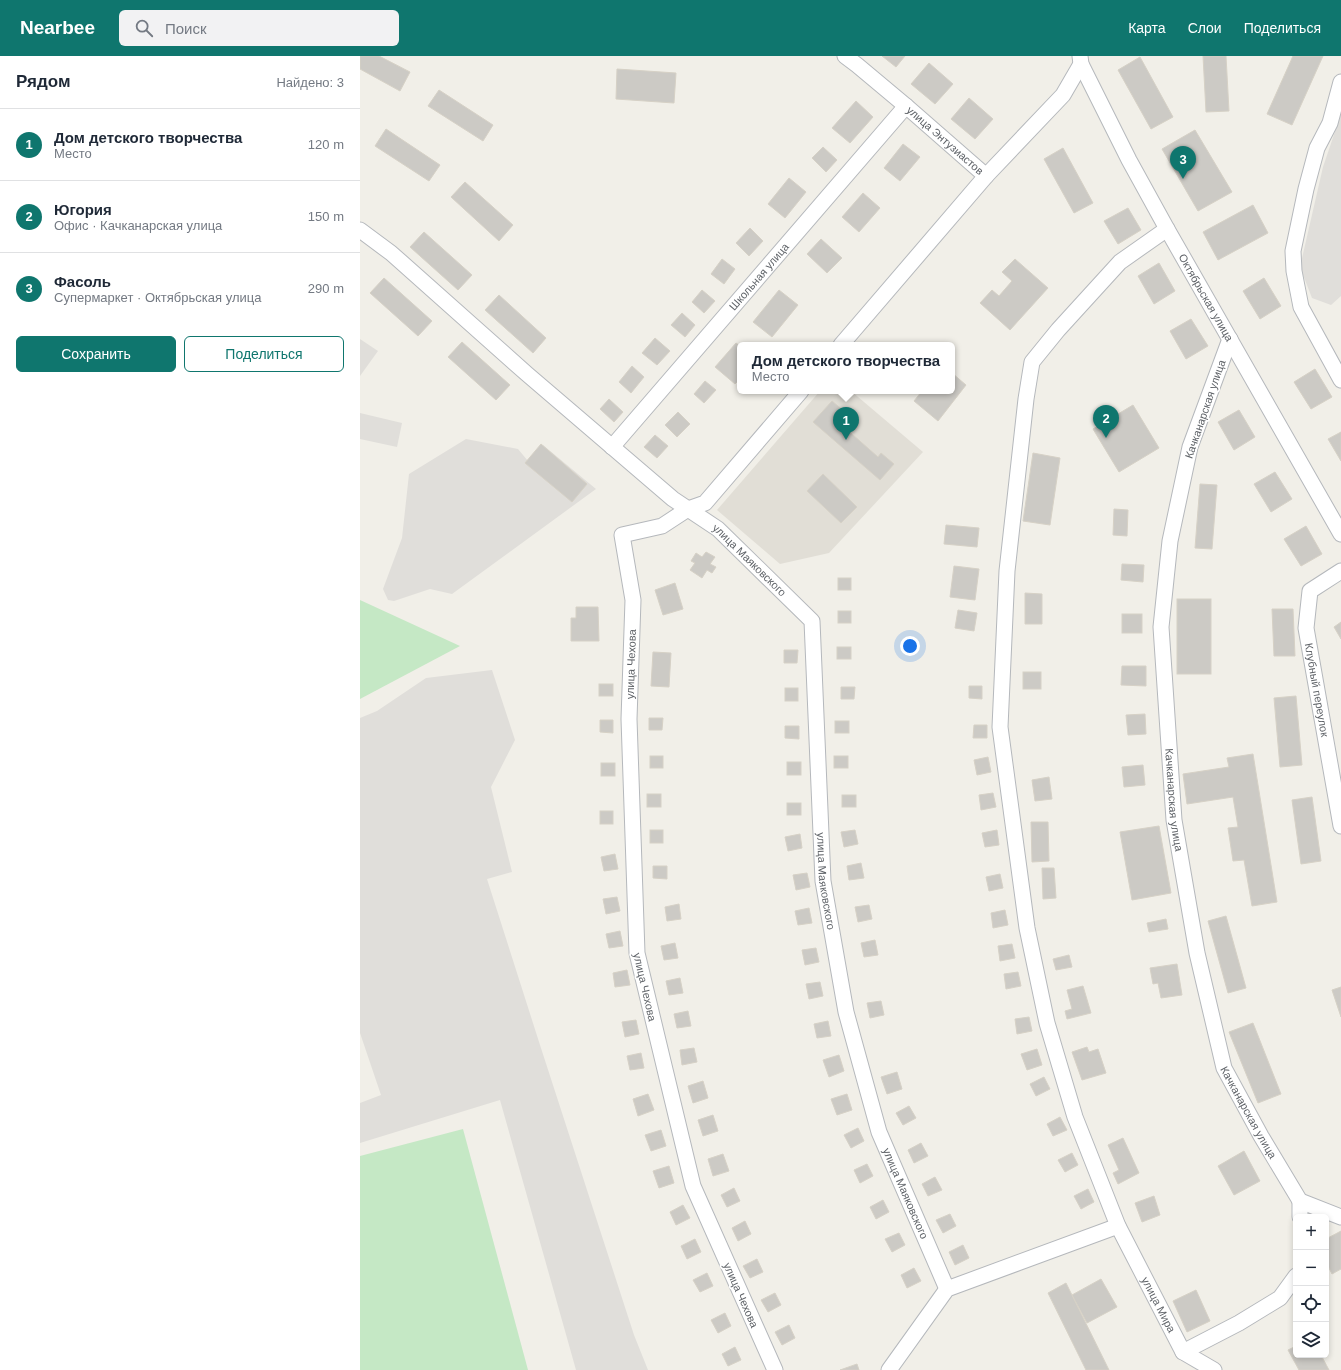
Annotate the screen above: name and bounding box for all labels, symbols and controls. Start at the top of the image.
search box [119,10,399,46]
text: Nearbee [20,17,95,38]
icon: search [133,17,155,39]
text: Поиск [165,20,207,37]
text: Карта [1128,20,1166,36]
text: Слои [1188,20,1222,36]
text: Поделиться [1244,20,1321,36]
text: Рядом [16,72,71,91]
text: Найдено: 3 [276,75,344,90]
street label: улица Энтузиастов [904,104,986,177]
text: Дом детского творчества [54,129,242,146]
text: 1 [25,137,33,152]
text: 120 m [308,137,344,152]
text: Место [54,146,92,161]
pin: 3 [1170,146,1196,179]
text: Югория [54,201,112,218]
text: 2 [25,209,33,224]
text: 150 m [308,209,344,224]
text: Офис · Качканарская улица [54,218,222,233]
street label: Школьная улица [727,240,792,313]
street label: Октябрьская улица [1176,252,1236,344]
text: Фасоль [54,273,111,290]
text: 3 [25,281,33,296]
text: 290 m [308,281,344,296]
text: Супермаркет · Октябрьская улица [54,290,261,305]
button: Сохранить [16,336,176,372]
button: Поделиться [184,336,344,372]
popup [737,342,955,394]
text: Дом детского творчества [752,352,940,369]
street label: Качканарская улица [1182,357,1228,460]
text: Место [752,369,790,384]
pin: 2 [1093,405,1119,438]
pin: 1 [833,407,859,440]
street label: улица Маяковского [711,521,789,598]
street label: улица Чехова [624,628,638,699]
your location [900,636,920,656]
street label: Клубный переулок [1303,642,1331,738]
street label: Качканарская улица [1163,748,1185,853]
street label: улица Маяковского [815,832,837,931]
street label: улица Чехова [631,952,659,1023]
street label: Качканарская улица [1218,1064,1280,1161]
street label: улица Маяковского [881,1146,931,1241]
map controls [1293,1214,1329,1358]
button: + [1293,1214,1329,1250]
button: − [1293,1250,1329,1286]
street label: улица Чехова [721,1261,761,1330]
street label: улица Мира [1139,1275,1178,1335]
button: locate [1293,1286,1329,1322]
button: layers [1293,1322,1329,1358]

